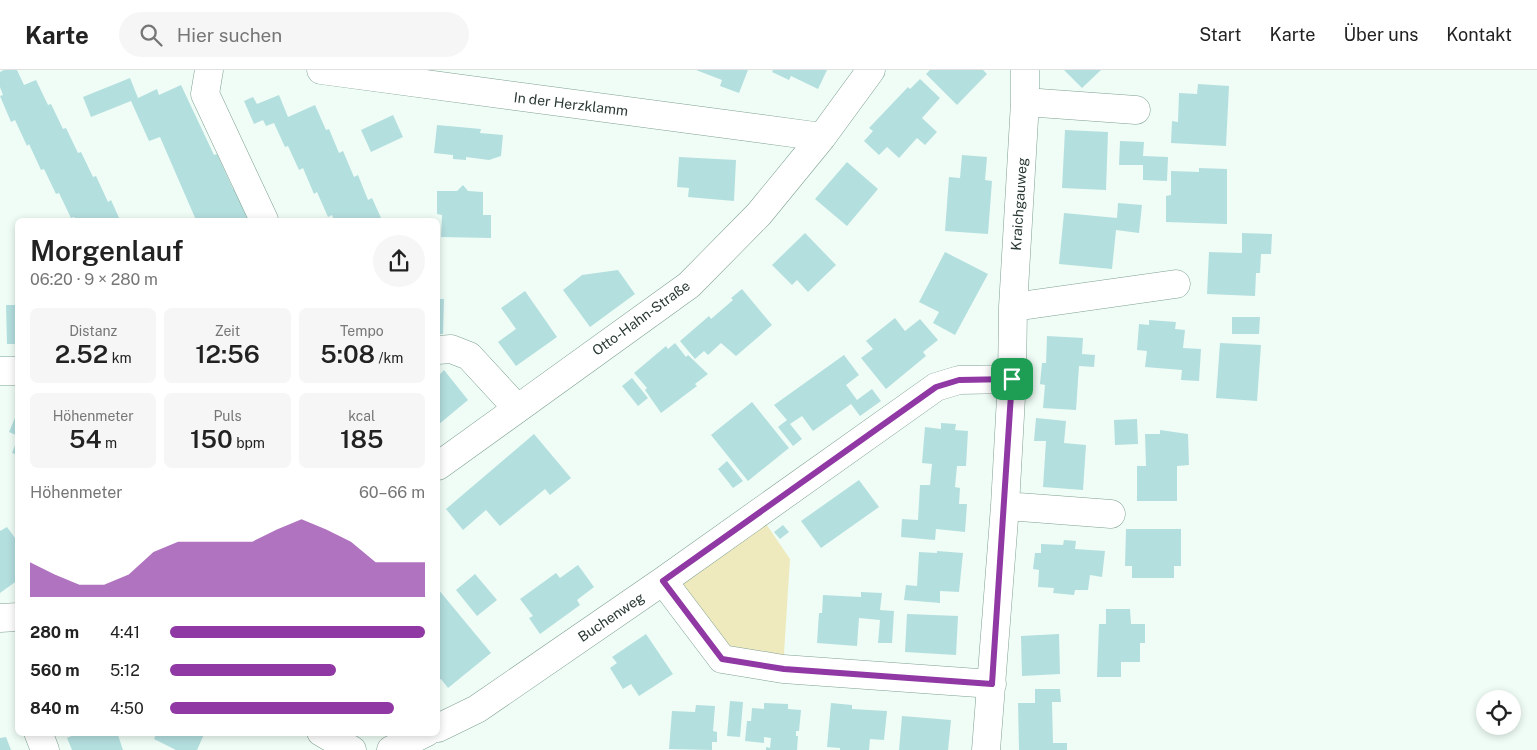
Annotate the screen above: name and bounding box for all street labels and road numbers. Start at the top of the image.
street label: In der Herzklamm [513,89,629,119]
street label: Kraichgauweg [1008,157,1030,251]
street label: Otto-Hahn-Straße [589,277,693,359]
street label: Buchenweg [575,589,647,645]

